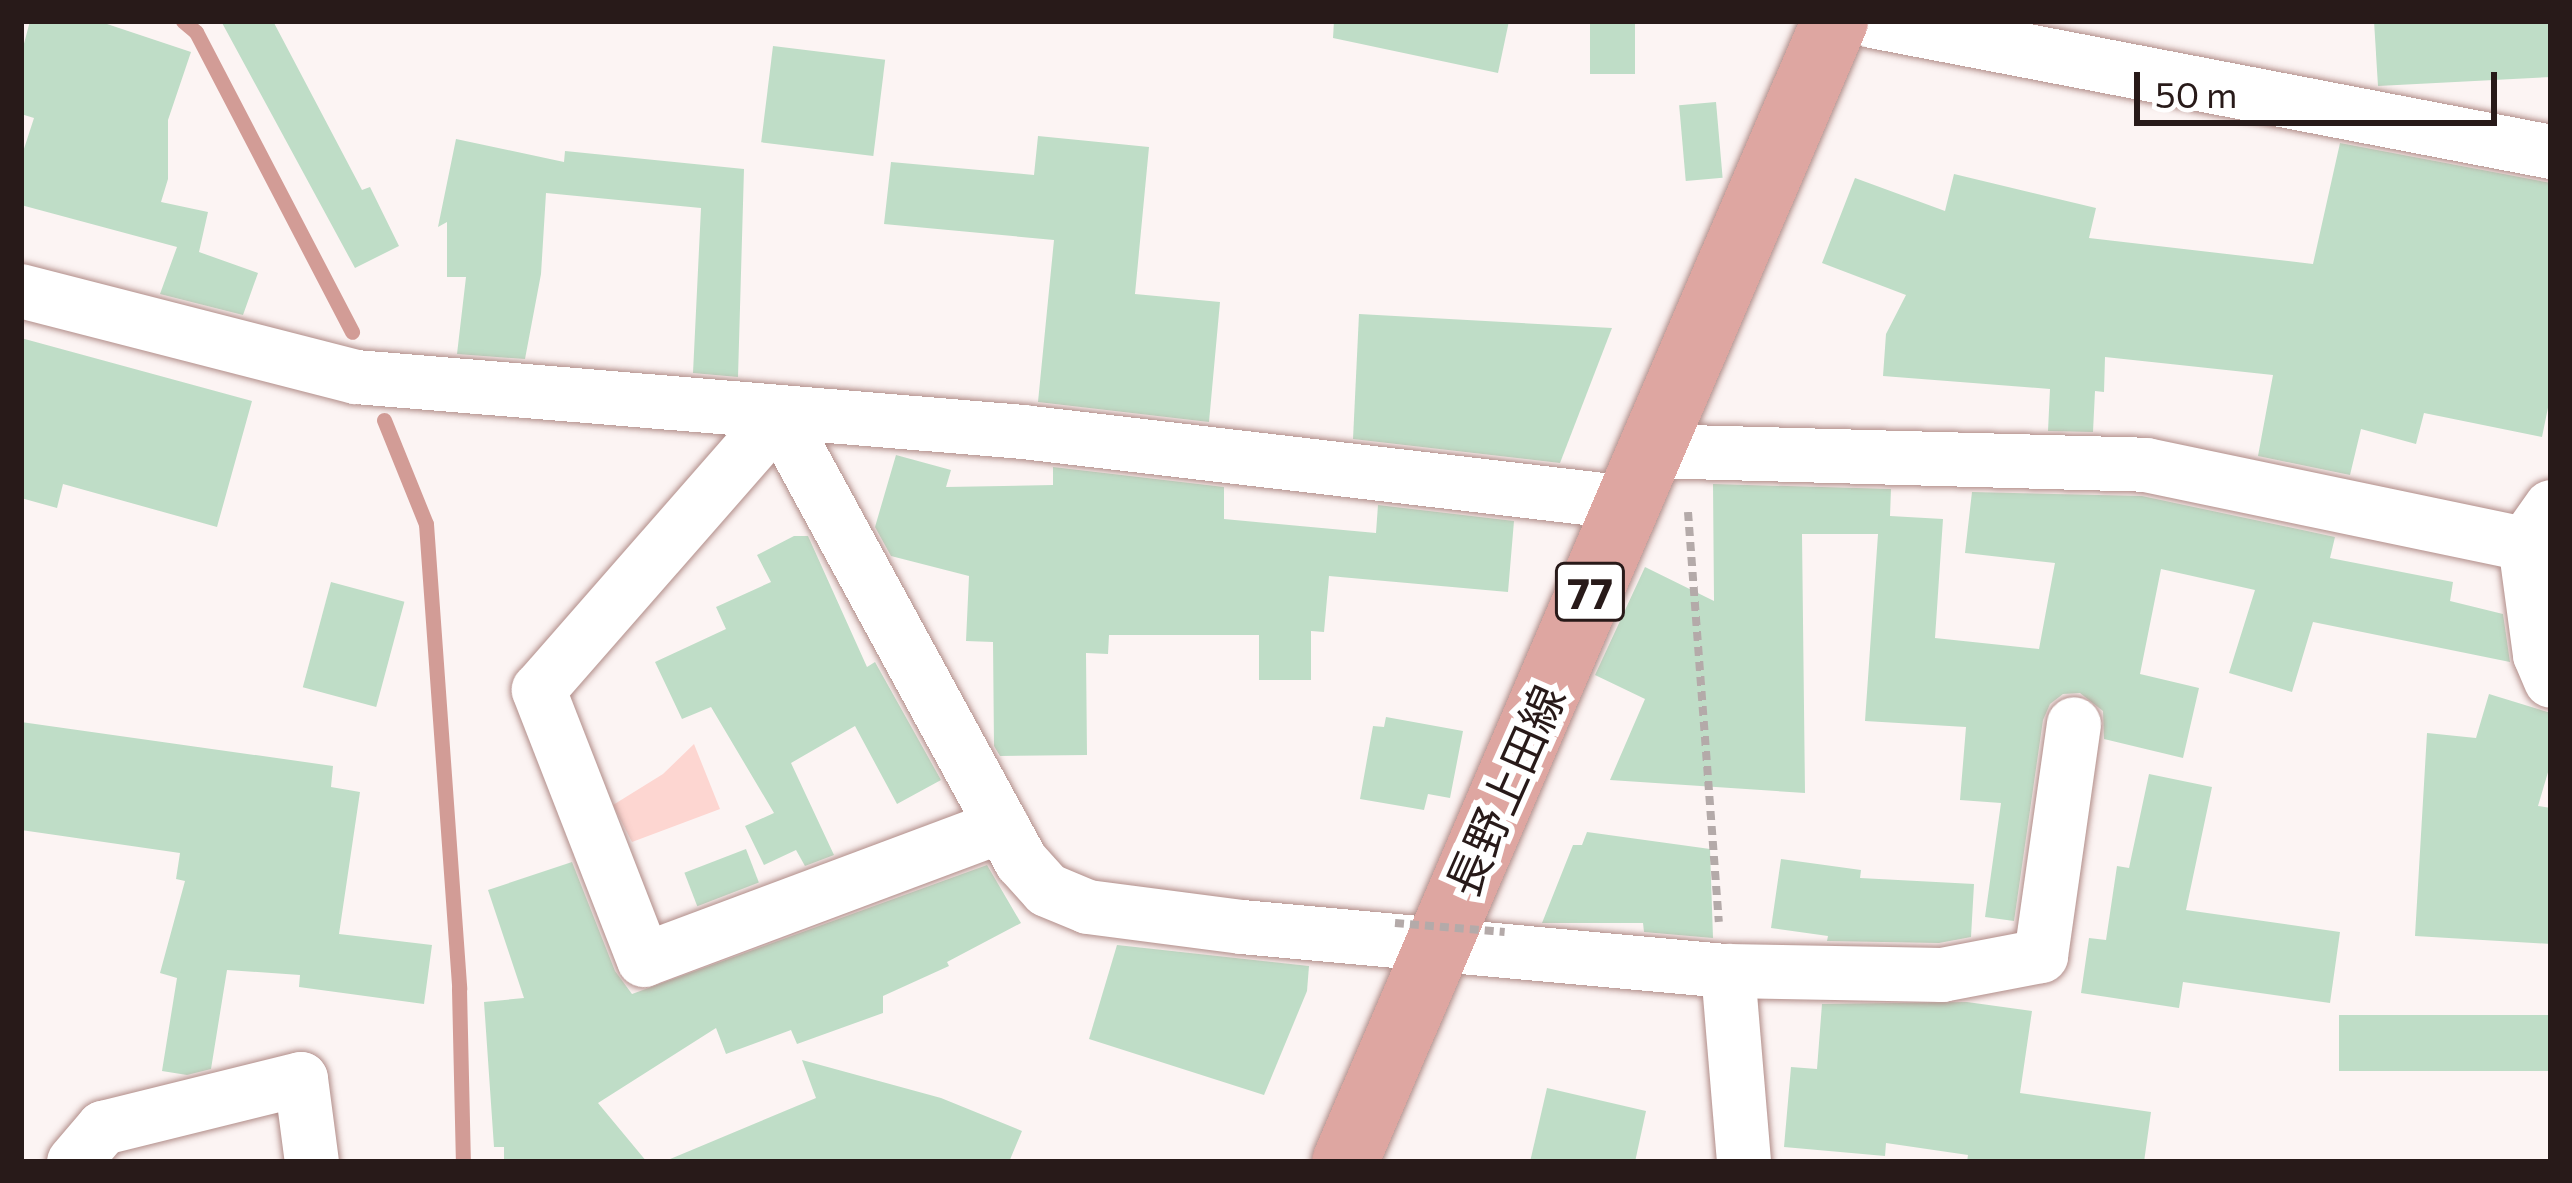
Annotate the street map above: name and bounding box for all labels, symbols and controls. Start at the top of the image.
scale bar [2140,48,2503,122]
text: 50 m [2155,71,2237,115]
road number: 77 [1554,556,1626,628]
street label: 長野上田線 [1434,676,1574,904]

